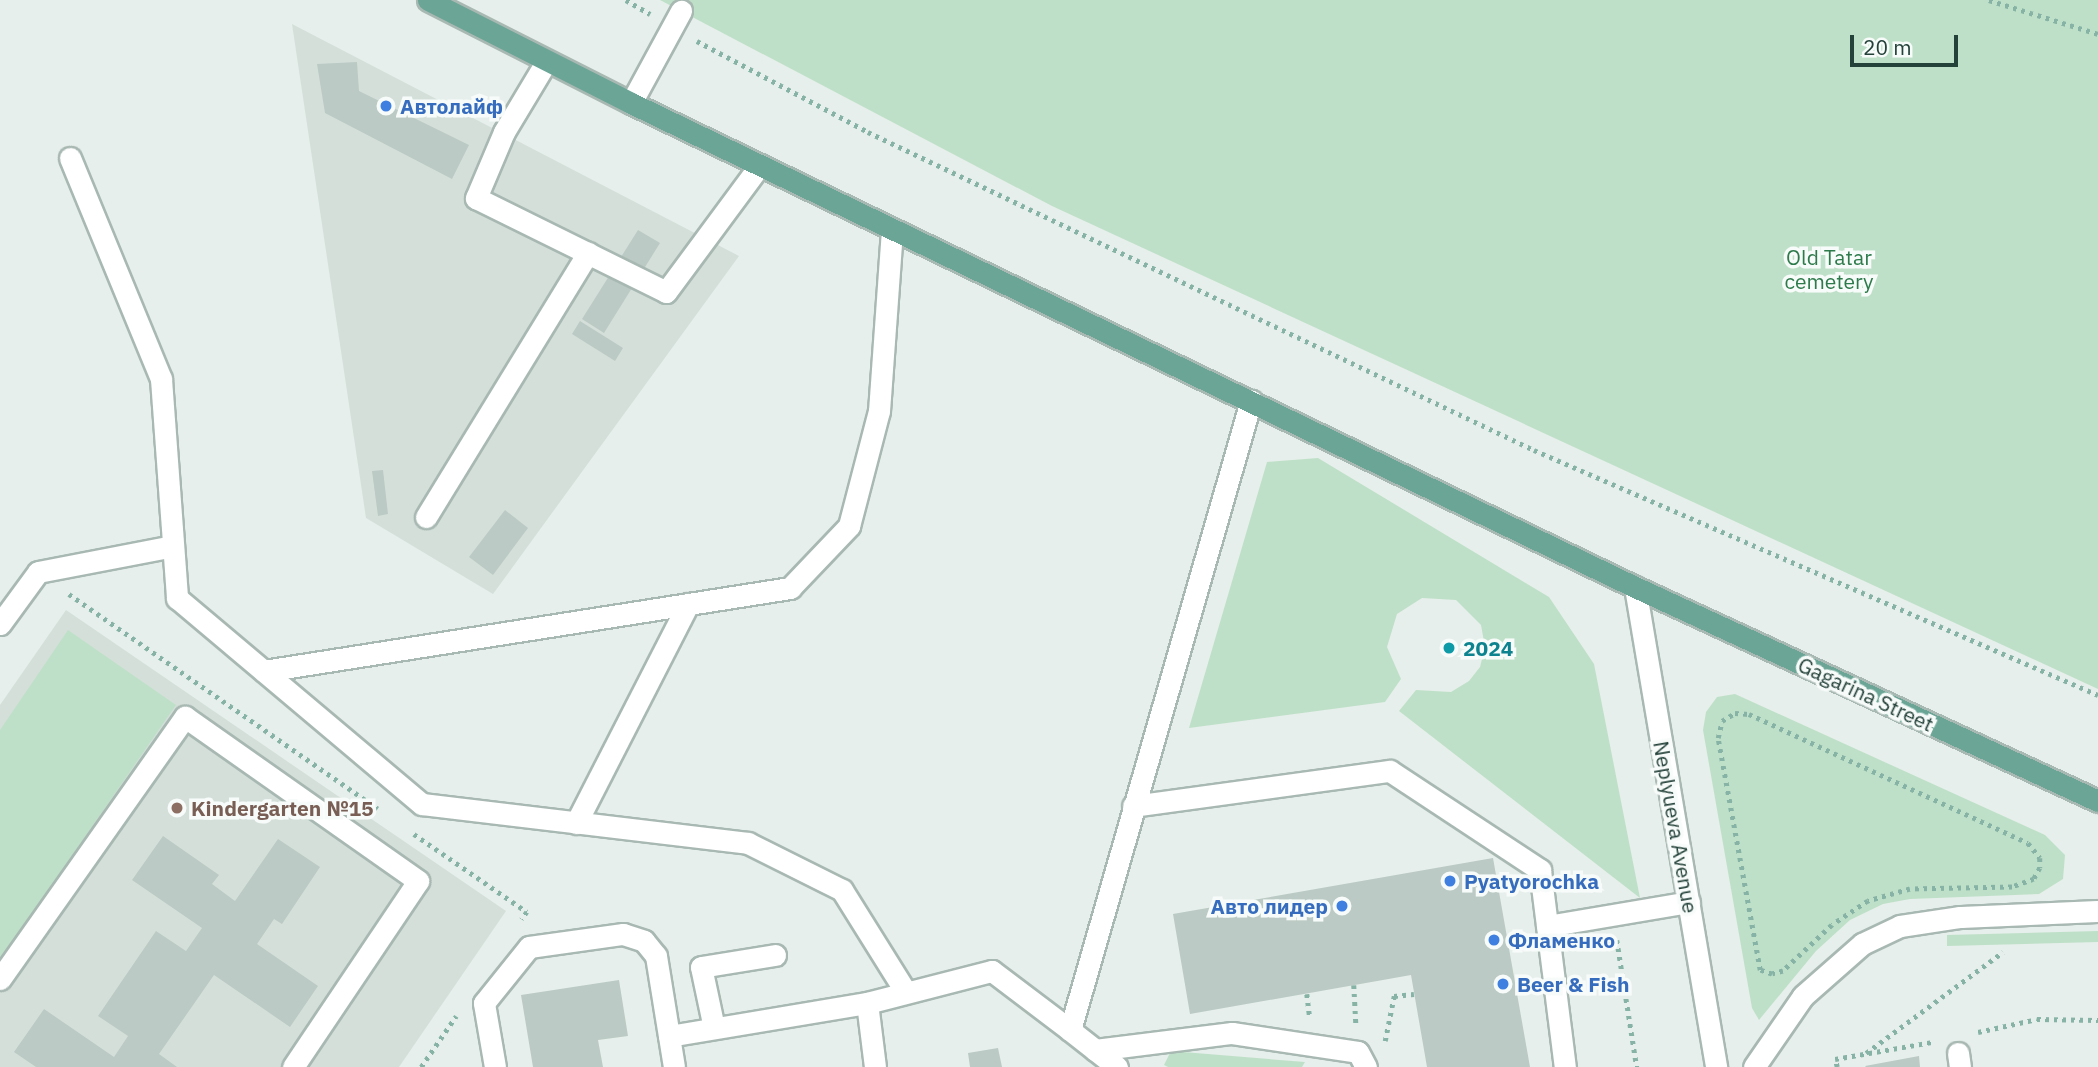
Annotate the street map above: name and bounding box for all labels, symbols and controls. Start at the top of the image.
scale bar [1853,21,1962,65]
text: 20 m [1863,33,1912,61]
place label: Автолайф [400,93,503,119]
marker: Автолайф [378,98,394,114]
park label: Old Tatar cemetery [1784,244,1874,294]
place label: 2024 [1463,635,1513,661]
marker: 2024 [1441,640,1457,656]
street label: Gagarina Street [1794,652,1938,736]
street label: Neplyueva Avenue [1648,739,1704,915]
place label: Kindergarten №15 [191,795,374,821]
marker: Kindergarten №15 [169,800,185,816]
place label: Pyatyorochka [1464,868,1599,894]
marker: Pyatyorochka [1442,873,1458,889]
place label: Авто лидер [1211,893,1328,919]
marker: Авто лидер [1334,898,1350,914]
place label: Фламенко [1508,927,1615,953]
marker: Фламенко [1486,932,1502,948]
place label: Beer & Fish [1517,971,1630,997]
marker: Beer & Fish [1495,976,1511,992]

